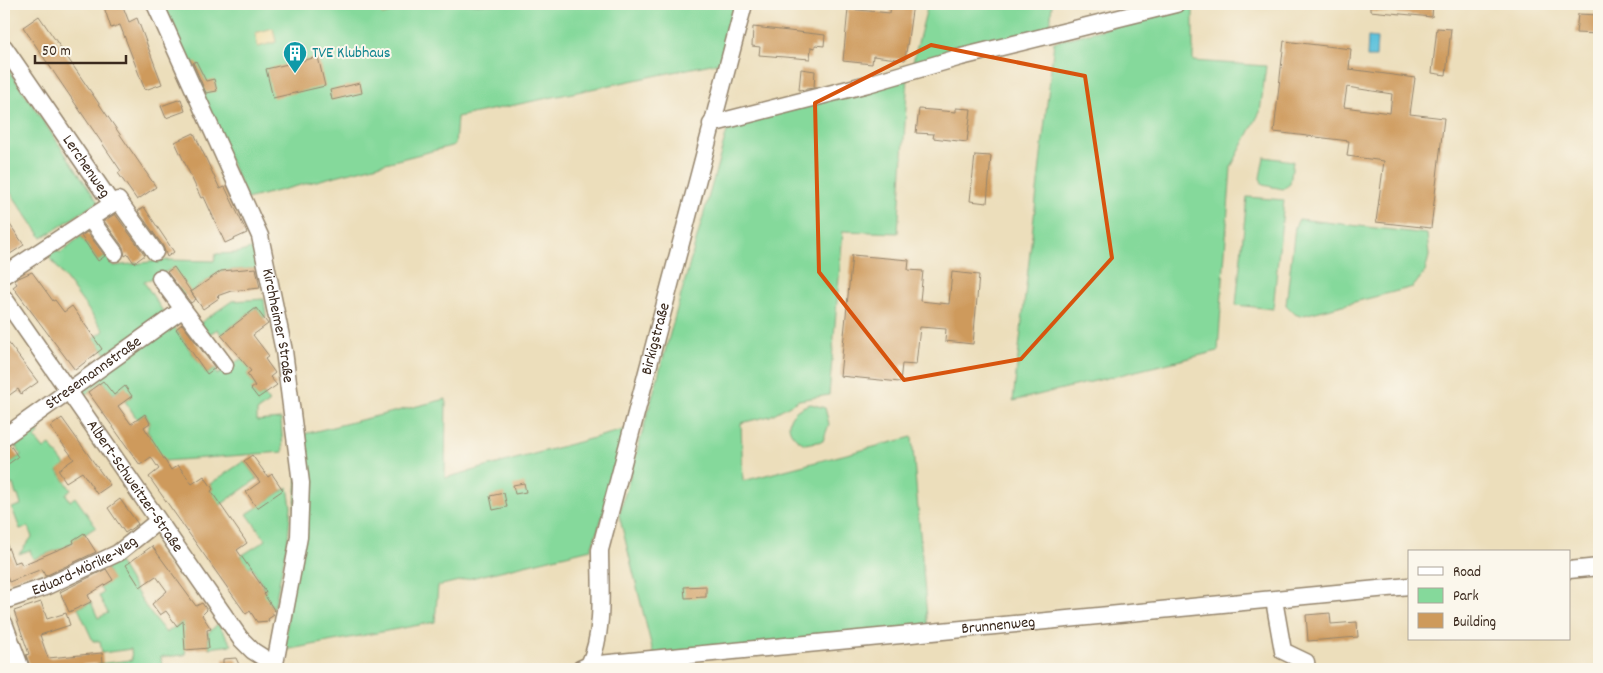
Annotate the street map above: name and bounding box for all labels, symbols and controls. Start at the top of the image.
scale bar [35,32,126,64]
building icon: TVE Klubhaus [282,40,308,74]
text: 50 m [42,41,71,63]
place label: TVE Klubhaus [312,42,391,65]
street label: Lerchenweg [56,130,116,203]
street label: Kirchheimer Straße [256,266,299,384]
street label: Birkigstraße [635,300,676,377]
street label: Stresemannstraße [40,331,146,415]
street label: Albert-Schweitzer-Straße [80,415,189,557]
street label: Eduard-Mörike-Weg [29,530,142,602]
legend [1408,550,1570,640]
text: Road [1453,562,1481,584]
text: Park [1453,586,1479,608]
street label: Brunnenweg [960,611,1036,641]
text: Building [1453,612,1496,634]

